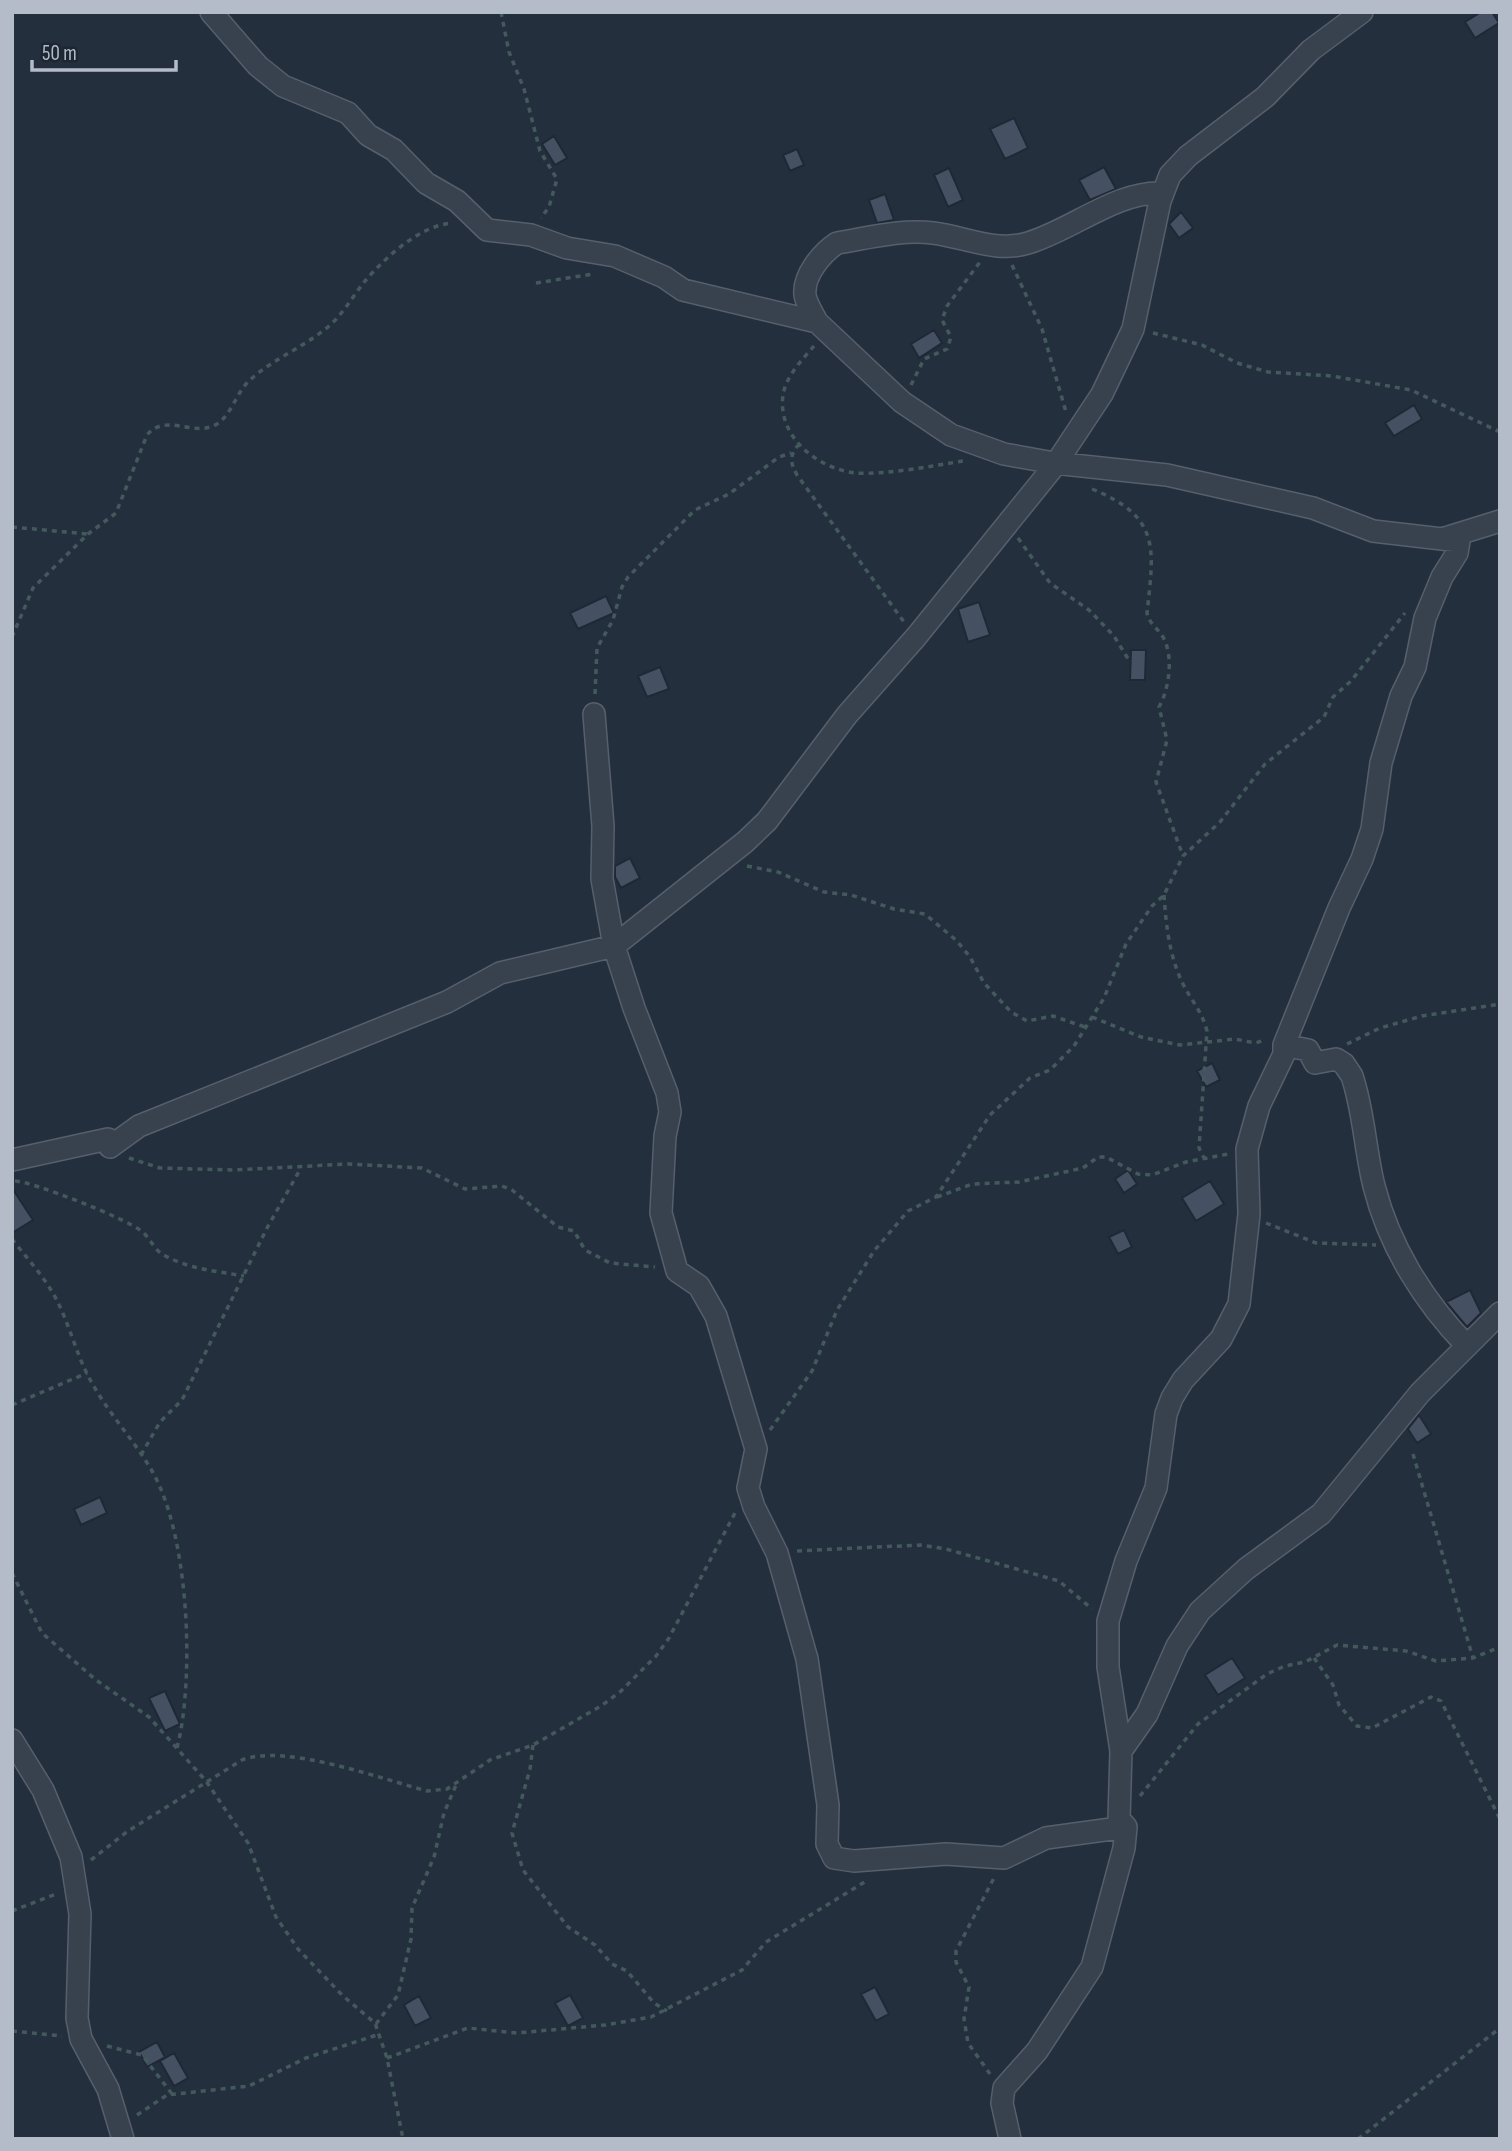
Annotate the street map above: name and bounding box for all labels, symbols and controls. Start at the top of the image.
scale bar [32,28,175,72]
text: 50 m [42,41,77,66]

